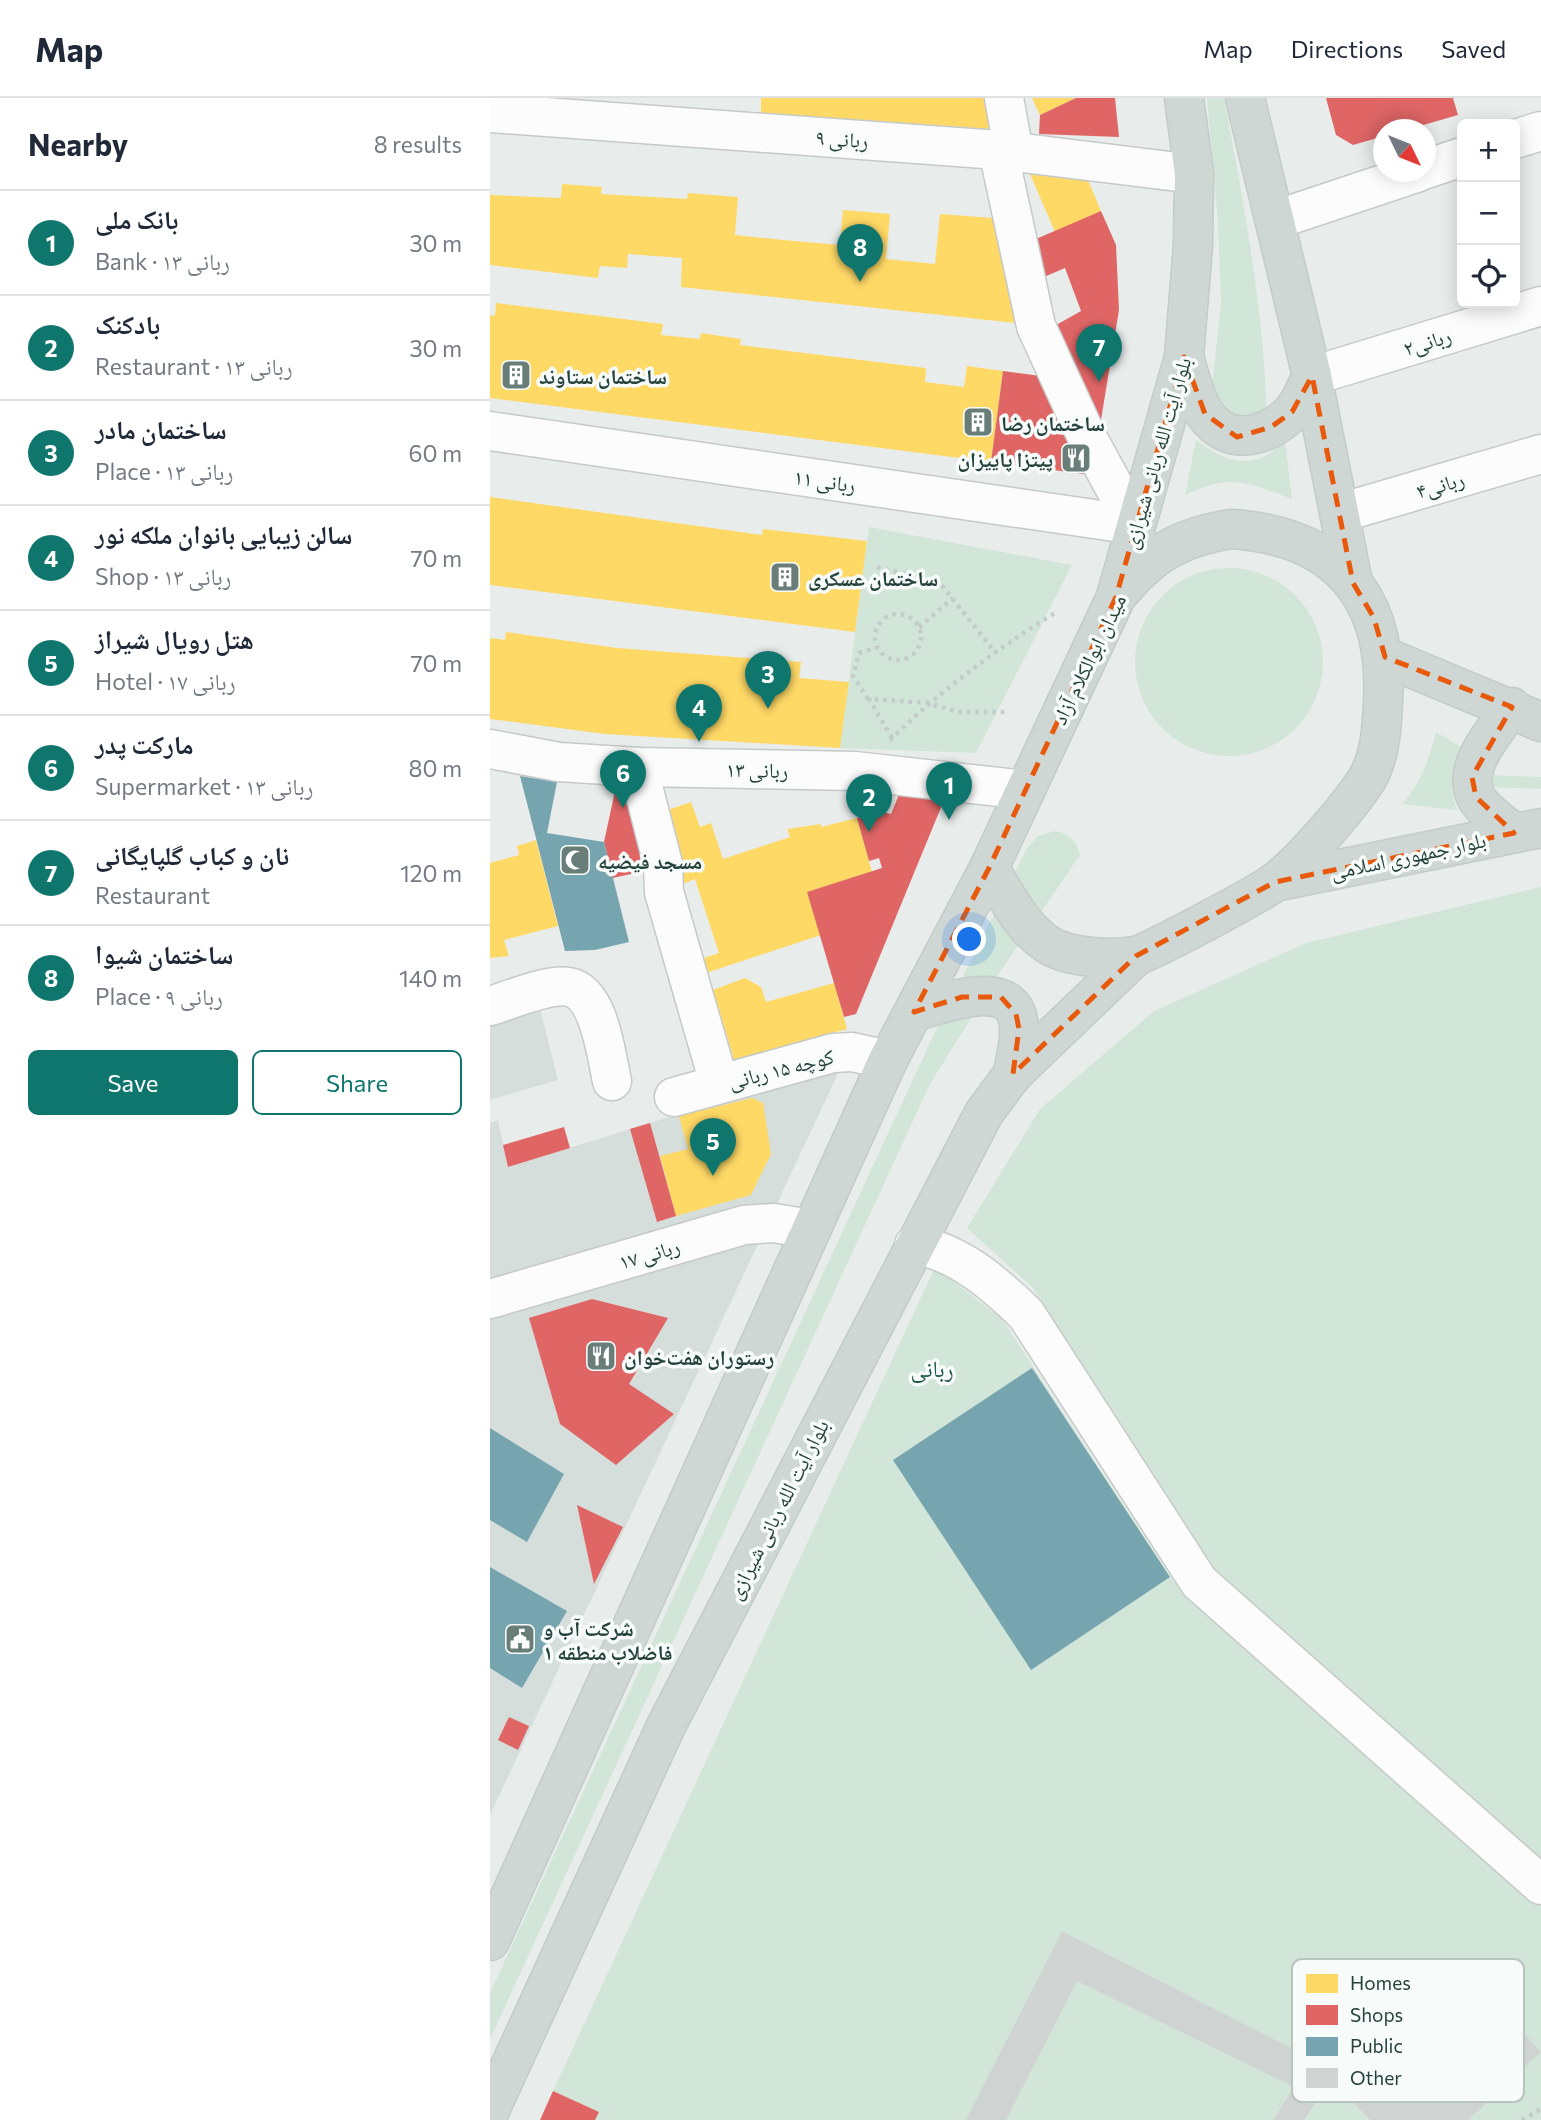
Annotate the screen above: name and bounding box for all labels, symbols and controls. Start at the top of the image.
text: Map [35,28,103,69]
text: Map [1203,34,1253,63]
text: Directions [1291,34,1403,63]
text: Saved [1441,34,1506,63]
north arrow [1373,119,1436,182]
map controls [1457,119,1520,308]
button: + [1457,119,1520,182]
street label: ربانی ۹ [815,124,869,154]
text: Nearby [28,125,128,162]
text: 8 results [374,130,462,158]
button: − [1457,182,1520,245]
text: بانک ملی [95,203,178,234]
pin: 8 [837,224,883,282]
text: 1 [46,229,56,257]
text: 30 m [409,229,462,257]
button: locate [1457,245,1520,308]
text: Bank · ربانی ۱۳ [95,247,230,275]
text: بادکنک [95,308,160,339]
street label: ربانی۲ [1400,322,1455,362]
pin: 7 [1076,324,1122,382]
text: 2 [44,334,58,362]
text: 30 m [409,334,462,362]
text: Restaurant · ربانی ۱۳ [95,352,293,380]
street label: بلوار آیت الله ربانی شیرازی [1117,354,1197,553]
building icon: ساختمان ستاوند [499,358,533,392]
place label: ساختمان ستاوند [539,363,667,389]
building icon: ساختمان رضا [961,405,995,439]
place label: ساختمان رضا [1001,410,1105,436]
text: ساختمان مادر [95,413,227,444]
text: 3 [44,439,58,467]
text: 60 m [409,439,462,467]
restaurant icon: پیتزا پاییزان [1059,441,1093,475]
place label: پیتزا پاییزان [957,446,1053,472]
text: Place · ربانی ۱۳ [95,457,233,485]
street label: ربانی ۱۱ [792,463,858,499]
street label: ربانی۴ [1413,465,1467,505]
text: سالن زیبایی بانوان ملکه نور [95,518,353,549]
text: 4 [44,544,58,572]
text: 70 m [410,544,462,572]
building icon: ساختمان عسکری [768,560,802,594]
text: Shop · ربانی ۱۳ [95,562,231,590]
place label: ساختمان عسکری [808,565,938,591]
street label: میدان ابوالکلام آزاد [1046,590,1133,730]
text: هتل رویال شیراز [95,623,254,654]
text: 5 [44,649,58,677]
text: 70 m [410,649,462,677]
pin: 3 [745,651,791,709]
text: Hotel · ربانی ۱۷ [95,667,236,695]
pin: 4 [676,684,722,742]
text: مارکت پدر [95,728,194,759]
pin: 6 [600,750,646,808]
text: 6 [44,754,58,782]
text: 80 m [409,754,462,782]
street label: ربانی ۱۳ [726,756,788,784]
pin: 1 [926,762,972,820]
text: Supermarket · ربانی ۱۳ [95,772,313,800]
pin: 2 [846,774,892,832]
street label: بلوار جمهوری اسلامی [1328,826,1489,886]
text: نان و کباب گلپایگانی [95,839,289,870]
mosque icon: مسجد فیضیه [558,843,592,877]
place label: مسجد فیضیه [598,848,702,873]
text: 7 [45,859,57,887]
text: 120 m [400,859,462,887]
text: Restaurant [95,881,210,909]
your location [952,922,986,956]
text: ساختمان شیوا [95,938,233,969]
text: 8 [44,964,58,992]
text: 140 m [399,964,462,992]
text: Place · ربانی ۹ [95,982,223,1010]
street label: کوچه ۱۵ ربانی [726,1043,837,1095]
button: Save [28,1050,238,1115]
button: Share [252,1050,462,1115]
pin: 5 [690,1118,736,1176]
street label: ربانی ۱۷ [616,1232,683,1276]
restaurant icon: رستوران هفت‌خوان [584,1339,618,1373]
place label: رستوران هفت‌خوان [624,1344,774,1370]
district label: ربانی [910,1354,954,1383]
street label: بلوار آیت الله ربانی شیرازی [721,1415,835,1604]
place label: شرکت آب و فاضلاب منطقه ۱ [543,1615,673,1664]
public building icon: شرکت آب و فاضلاب منطقه ۱ [503,1622,537,1656]
legend [1292,1959,1524,2102]
text: Homes [1350,1971,1411,1994]
text: Shops [1350,2003,1403,2026]
text: Public [1350,2034,1403,2057]
text: Other [1350,2066,1402,2089]

